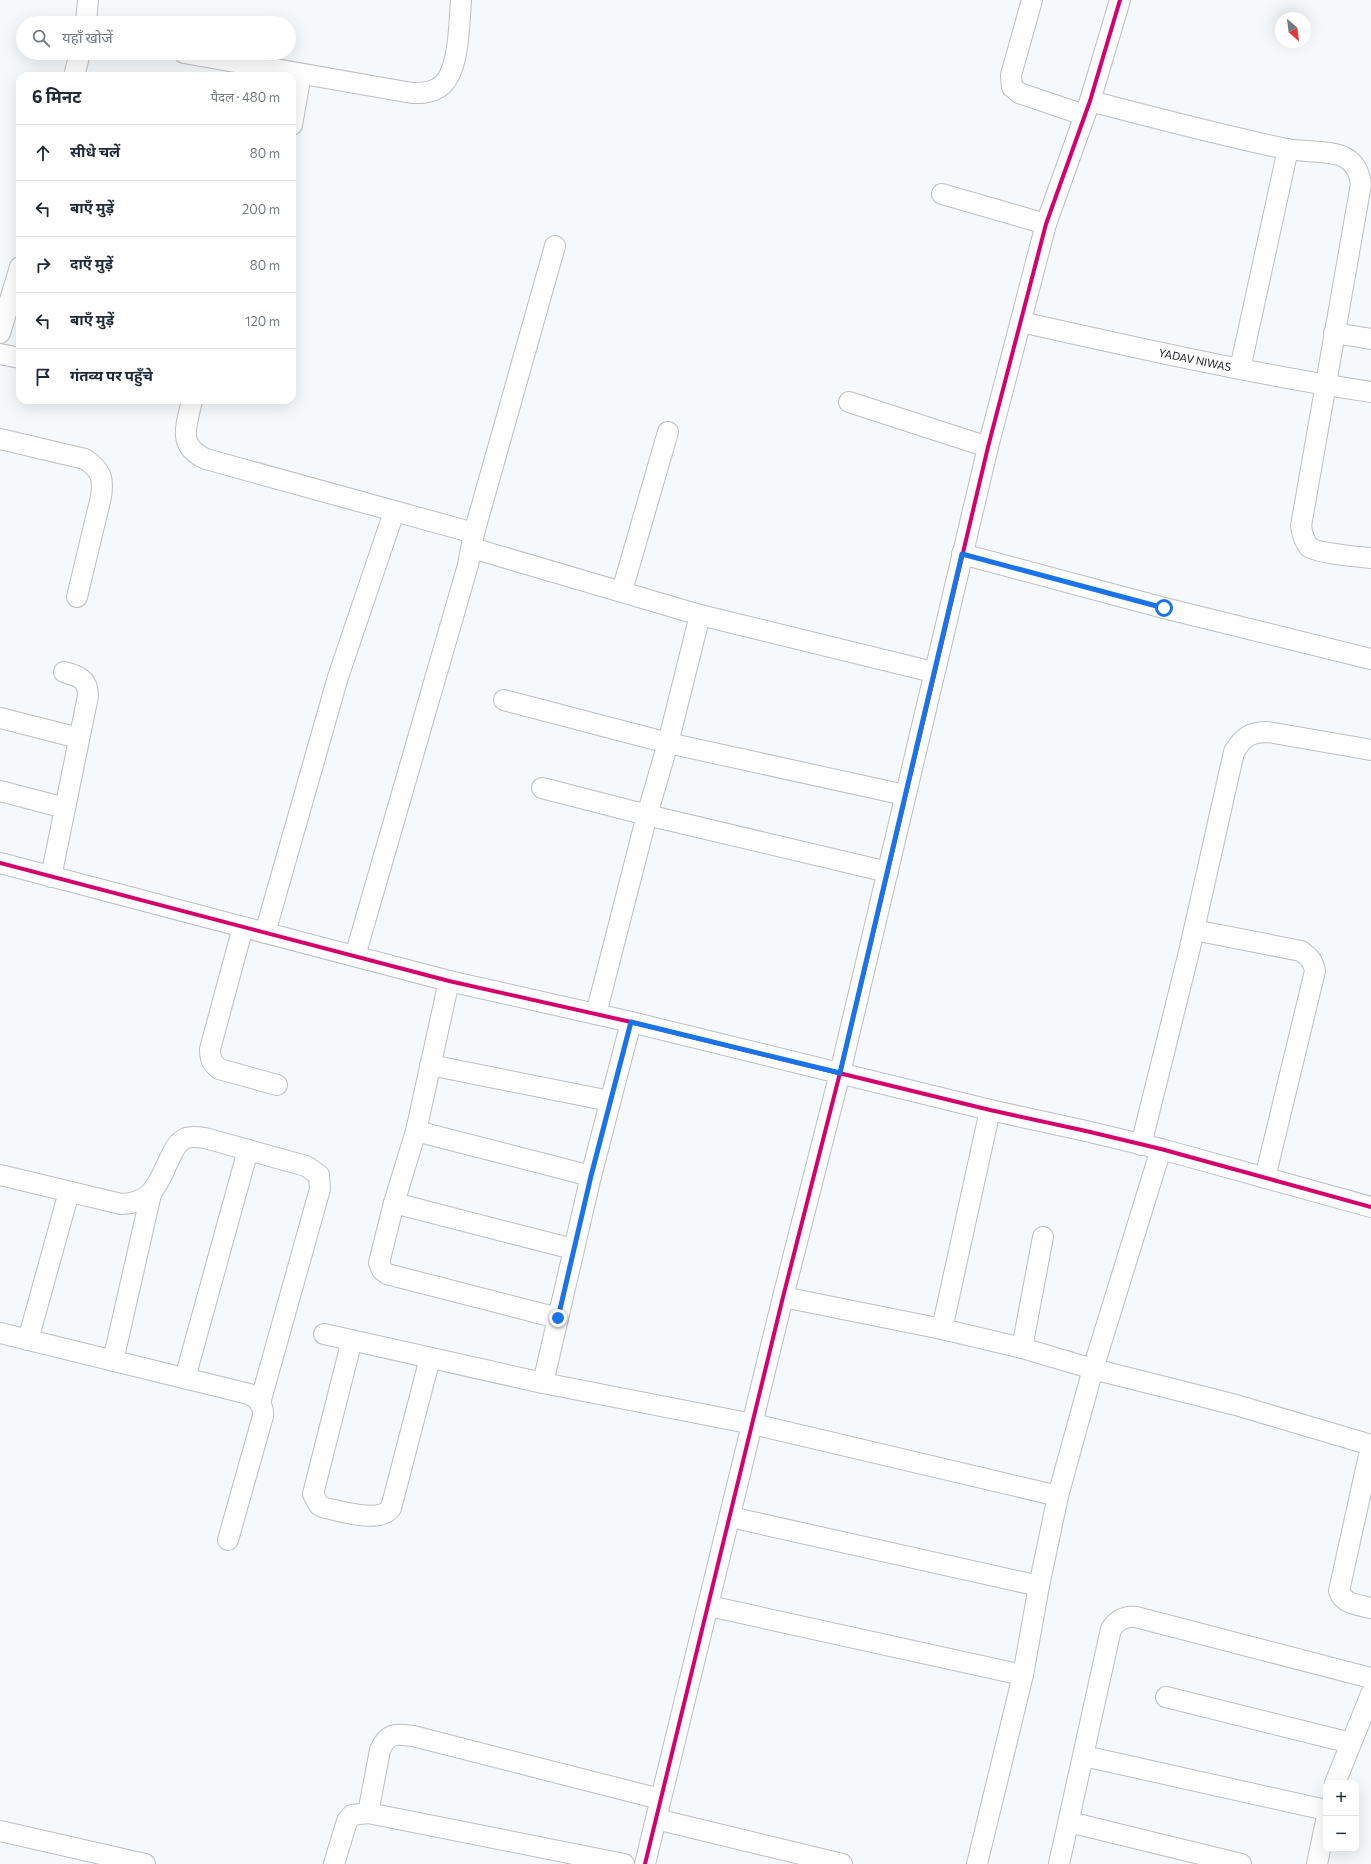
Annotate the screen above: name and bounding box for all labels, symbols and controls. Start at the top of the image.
north arrow [1275,12,1311,48]
search box [16,16,296,60]
icon: search [30,27,52,49]
text: यहाँ खोजें [62,28,113,46]
text: 6 मिनट [32,86,81,107]
text: पैदल · 480 m [211,89,280,105]
icon: ahead [32,142,54,164]
text: सीधे चलें [70,142,120,160]
text: 80 m [250,145,280,161]
icon: left [32,198,54,220]
text: बाएँ मुड़ें [70,198,114,216]
text: 200 m [242,201,280,217]
icon: right [32,254,54,276]
text: दाएँ मुड़ें [70,254,113,272]
text: 80 m [250,257,280,273]
icon: left [32,310,54,332]
text: बाएँ मुड़ें [70,310,114,328]
text: 120 m [245,313,280,329]
street label: YADAV NIWAS [1157,346,1232,373]
icon: arrive [32,366,54,388]
text: गंतव्य पर पहुँचे [70,366,153,384]
route start [1155,599,1173,617]
route end [549,1309,567,1327]
map controls [1323,1780,1359,1852]
button: + [1323,1780,1359,1816]
button: − [1323,1816,1359,1852]

